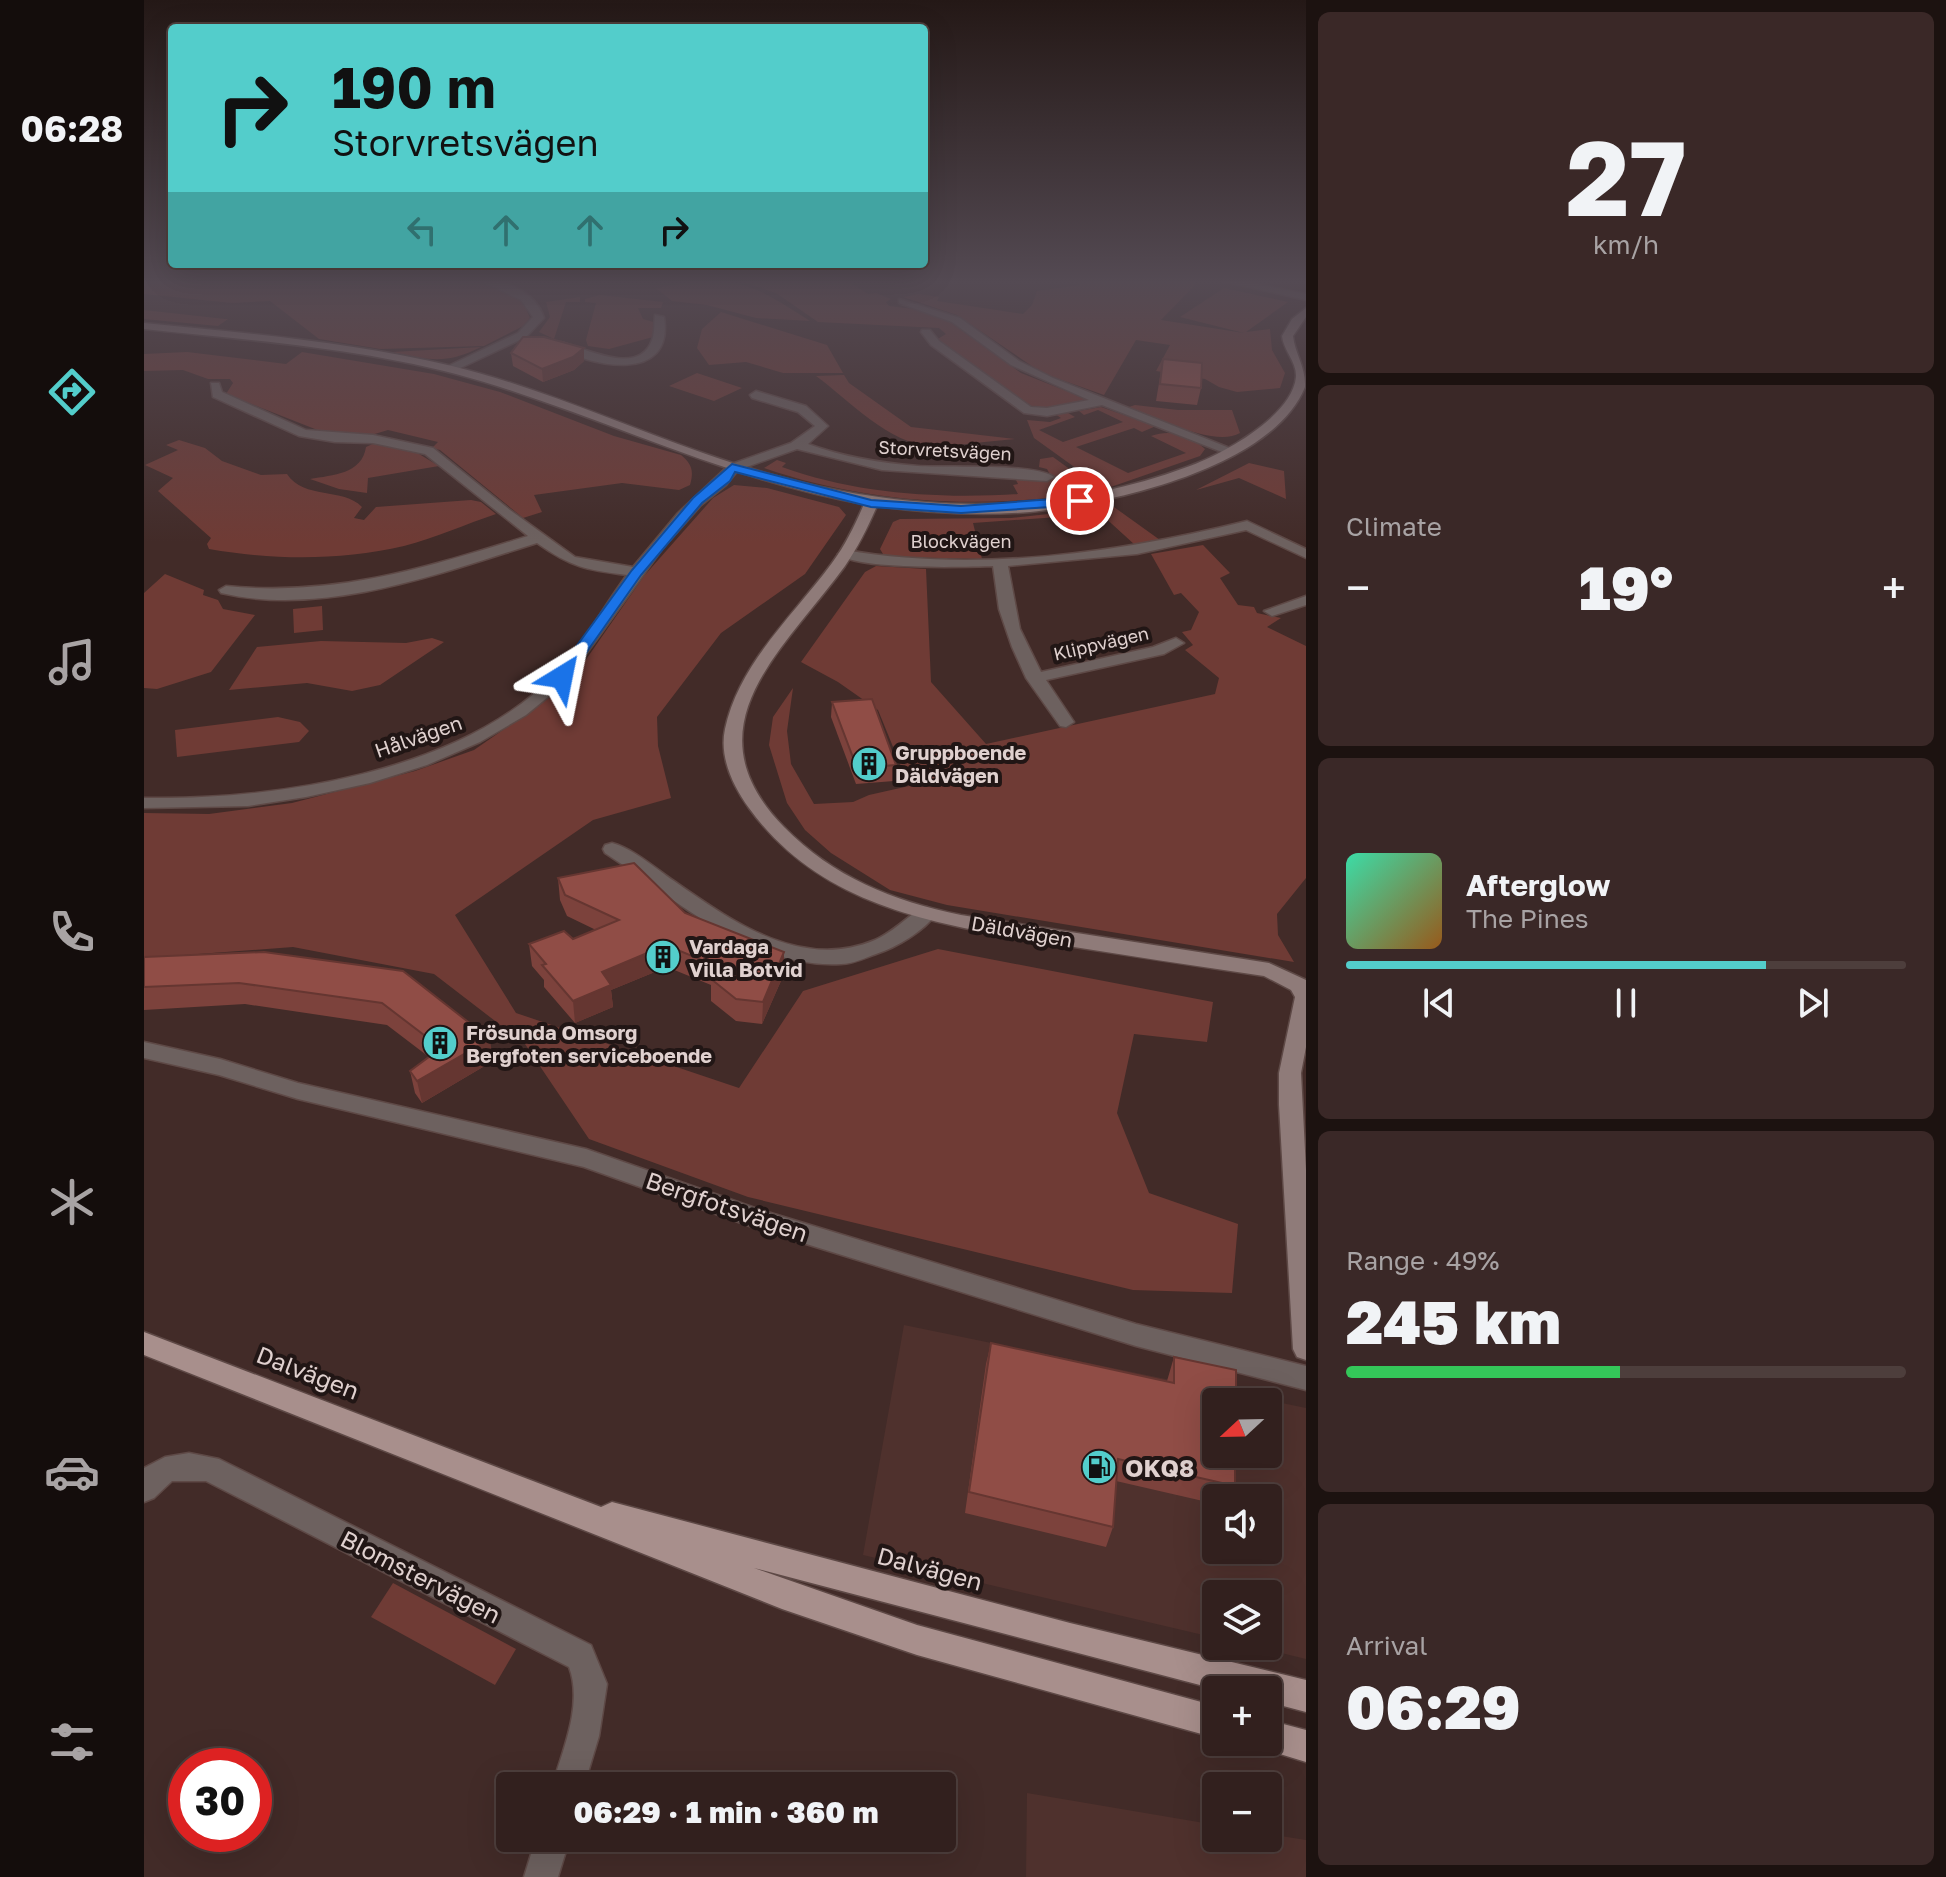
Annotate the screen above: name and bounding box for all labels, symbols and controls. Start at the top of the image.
text: 190 m [332,53,496,120]
icon: right [200,56,304,160]
text: 06:28 [21,107,123,150]
text: 27 [1566,114,1686,239]
text: Storvretsvägen [332,121,599,164]
icon: left [400,208,444,252]
icon: ahead [484,208,528,252]
icon: ahead [568,208,612,252]
icon: right [652,208,696,252]
text: km/h [1593,229,1659,260]
icon: directions [44,364,100,420]
street label: Storvretsvägen [878,436,1012,464]
pin [1046,467,1114,535]
icon: arrive [1058,479,1102,523]
text: Climate [1346,511,1442,542]
street label: Blockvägen [910,530,1012,552]
text: 19° [1579,551,1673,623]
text: − [1346,561,1370,614]
text: + [1882,561,1906,614]
street label: Klippvägen [1051,621,1151,665]
icon: music [44,634,100,690]
position arrow [520,635,604,719]
street label: Hålvägen [371,710,465,762]
place label: Gruppboende Däldvägen [895,740,1026,787]
building icon: Gruppboende Däldvägen [850,745,888,783]
text: Afterglow [1466,867,1610,903]
text: The Pines [1466,903,1589,934]
icon: phone [44,904,100,960]
street label: Däldvägen [970,910,1074,952]
place label: Vardaga Villa Botvid [689,934,803,981]
building icon: Vardaga Villa Botvid [644,938,682,976]
icon: previous [1417,981,1461,1025]
icon: pause [1604,981,1648,1025]
icon: next [1791,981,1835,1025]
place label: Frösunda Omsorg Bergfoten serviceboende [466,1020,712,1067]
building icon: Frösunda Omsorg Bergfoten serviceboende [421,1024,459,1062]
street label: Bergfotsvägen [642,1165,812,1247]
icon: climate [44,1174,100,1230]
text: Range · 49% [1346,1245,1499,1276]
text: 245 km [1346,1285,1561,1357]
street label: Dalvägen [253,1339,363,1405]
north arrow [1202,1388,1282,1468]
map controls [1202,1388,1282,1852]
icon: car [44,1444,100,1500]
fuel station icon: OKQ8 [1080,1448,1118,1486]
place label: OKQ8 [1125,1453,1194,1482]
button: sound [1202,1484,1282,1564]
street label: Blomstervägen [336,1523,506,1629]
street label: Dalvägen [874,1540,986,1596]
button: layers [1202,1580,1282,1660]
text: Arrival [1346,1630,1427,1661]
text: 06:29 [1346,1670,1521,1742]
button: + [1202,1676,1282,1756]
icon: filters [44,1714,100,1770]
speed limit sign: 30 [168,1748,272,1852]
button: − [1202,1772,1282,1852]
text: 06:29 · 1 min · 360 m [573,1794,879,1830]

